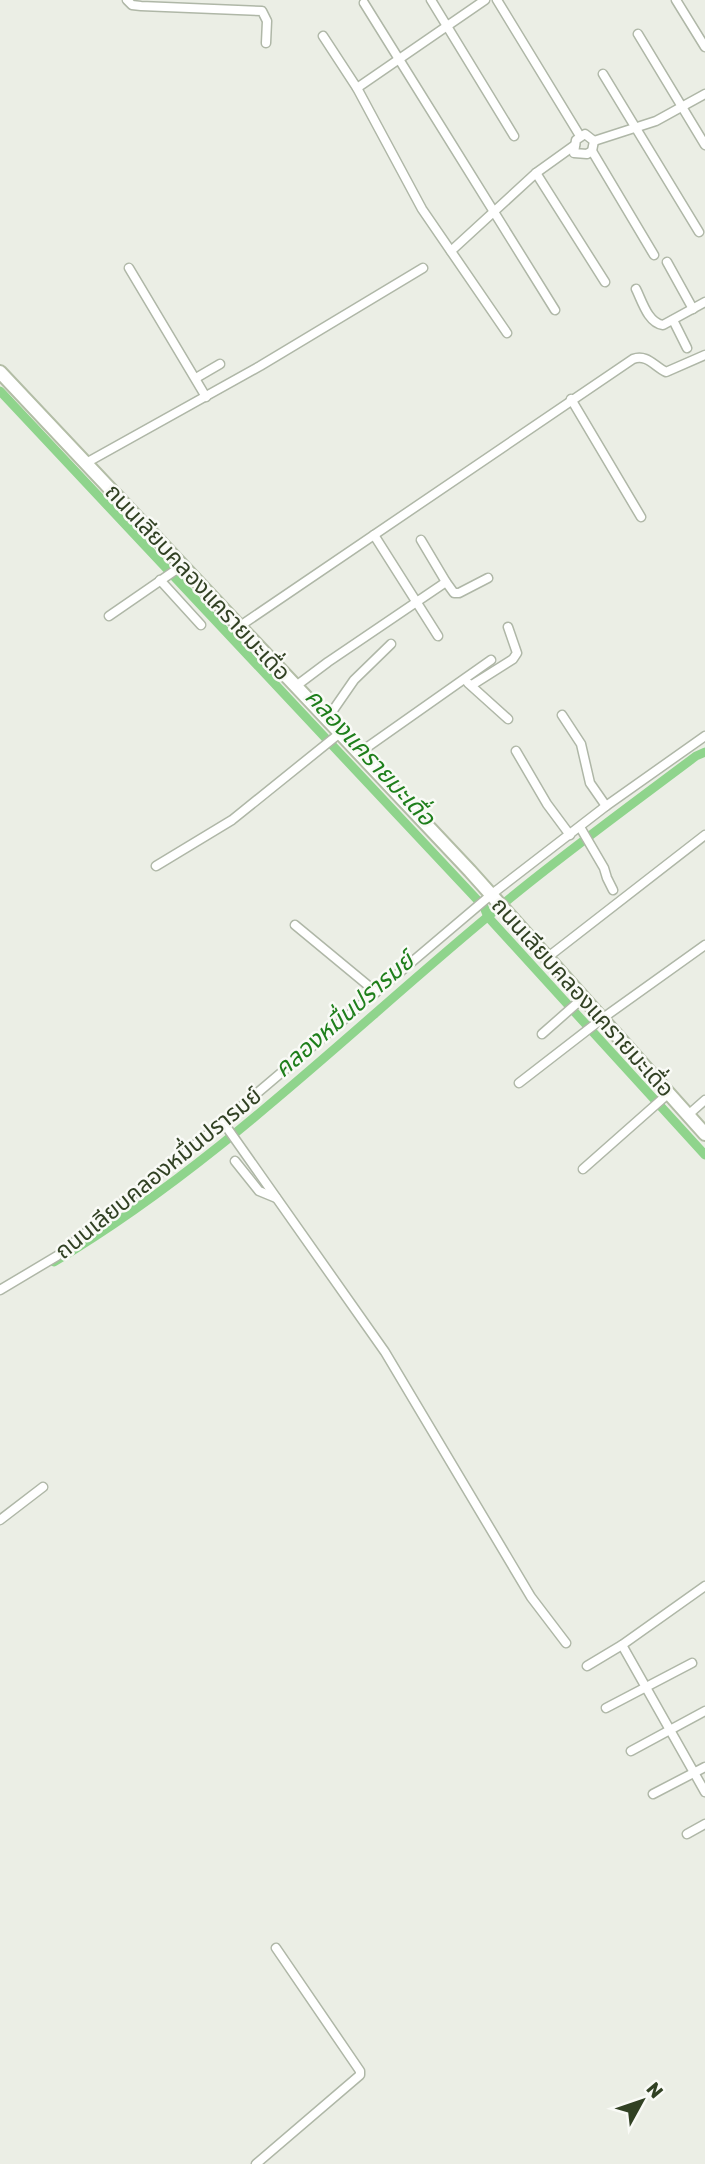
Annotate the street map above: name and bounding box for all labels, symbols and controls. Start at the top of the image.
street label: ถนนเลียบคลองแครายมะเดื่อ [99,476,298,686]
water label: คลองแครายมะเดื่อ [299,681,444,832]
street label: ถนนเลียบคลองแครายมะเดื่อ [486,890,682,1103]
water label: คลองหมื่นปรารมย์ [267,942,423,1083]
street label: ถนนเลียบคลองหมื่นปรารมย์ [48,1079,267,1265]
north arrow [607,2066,677,2136]
text: N [641,2078,668,2103]

